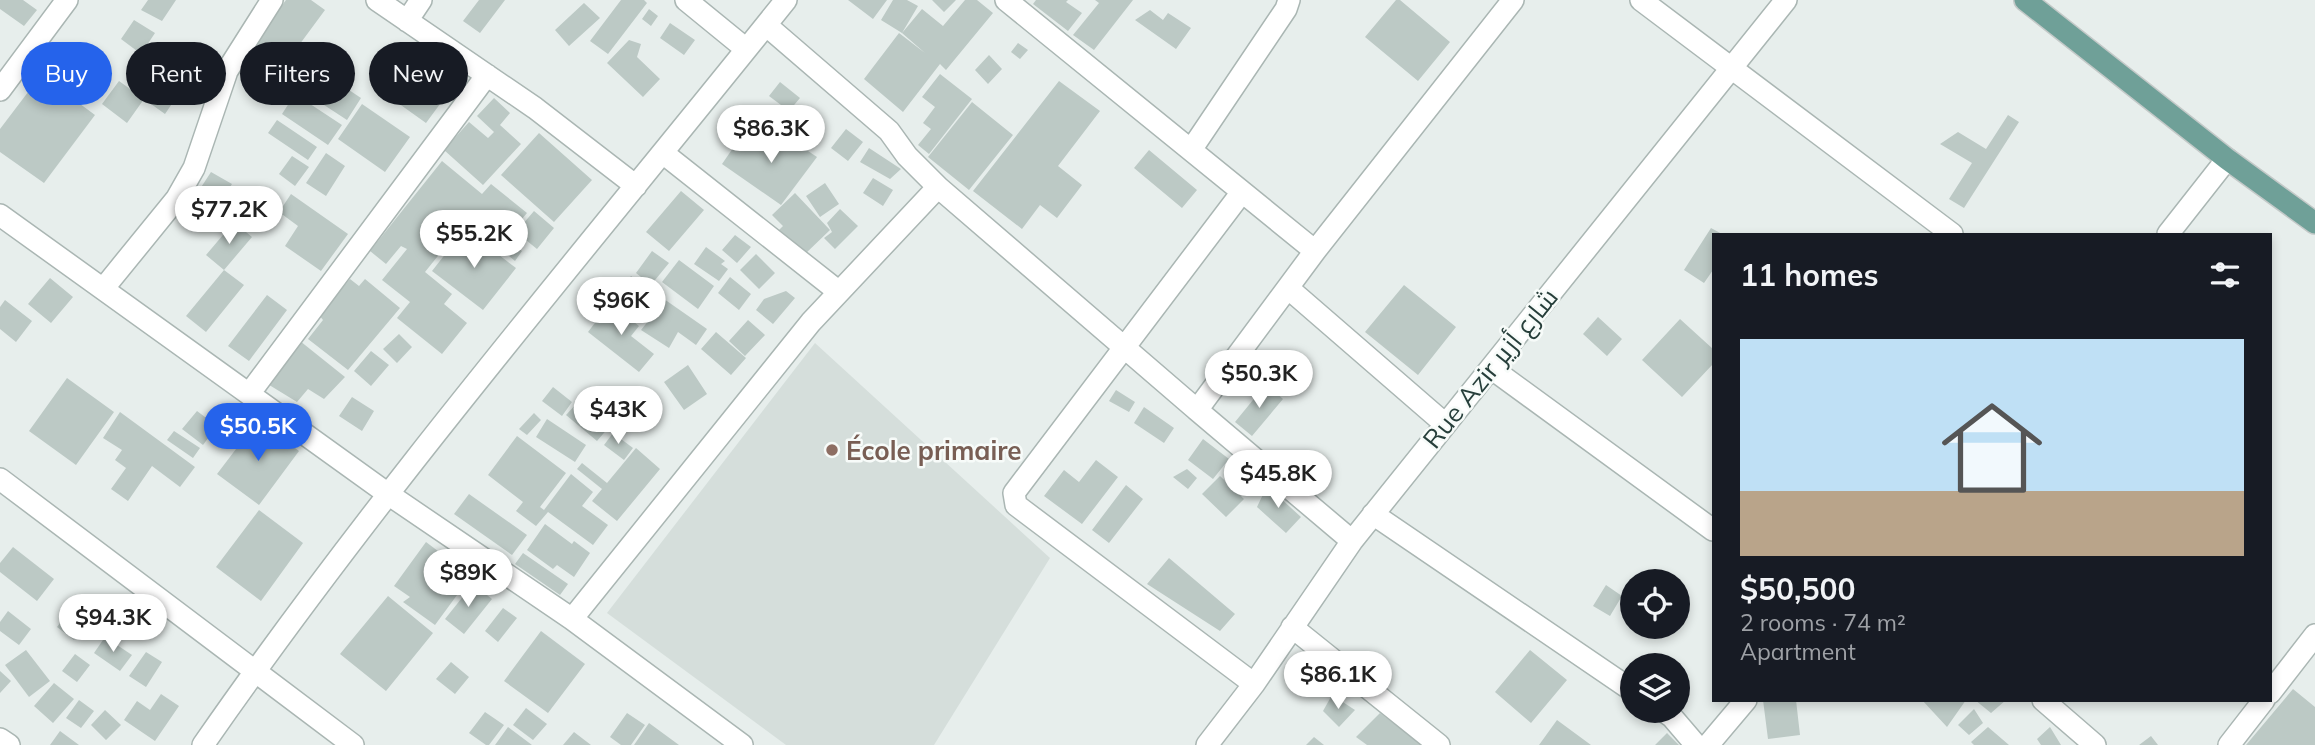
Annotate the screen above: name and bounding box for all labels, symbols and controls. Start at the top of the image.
chip: Buy [21,42,112,105]
chip: Rent [126,42,226,105]
chip: Filters [240,42,355,105]
chip: New [369,42,468,105]
pin: $86.3K [714,106,828,165]
text: $86.3K [733,113,809,142]
pin: $77.2K [172,187,286,246]
text: $77.2K [191,194,267,223]
pin: $55.2K [417,210,531,270]
text: $55.2K [436,218,512,247]
text: 11 homes [1740,256,1879,294]
icon: filters [2206,256,2244,294]
pin: $96K [580,278,662,337]
street label: Rue Azir شارع أزير [1415,281,1566,455]
text: $96K [593,285,649,314]
pin: $50.3K [1202,350,1316,410]
text: $50.3K [1221,358,1297,387]
icon: home [1929,385,2055,511]
pin: $43K [577,386,659,446]
text: $43K [590,394,646,423]
pin: $50.5K [201,404,315,463]
text: $50.5K [220,411,296,440]
place label: École primaire [846,434,1021,467]
marker: École primaire [824,442,840,458]
pin: $45.8K [1221,450,1335,510]
text: $45.8K [1240,458,1316,487]
pin: $89K [427,550,509,609]
text: $89K [440,557,496,586]
map controls [1620,569,1690,723]
button: locate [1620,569,1690,639]
text: $50,500 [1740,570,1855,608]
pin: $94.3K [56,594,170,654]
text: $94.3K [75,602,151,631]
text: 2 rooms · 74 m² [1740,608,1906,637]
text: Apartment [1740,637,1856,666]
pin: $86.1K [1281,652,1395,711]
button: layers [1620,653,1690,723]
text: $86.1K [1300,659,1376,688]

